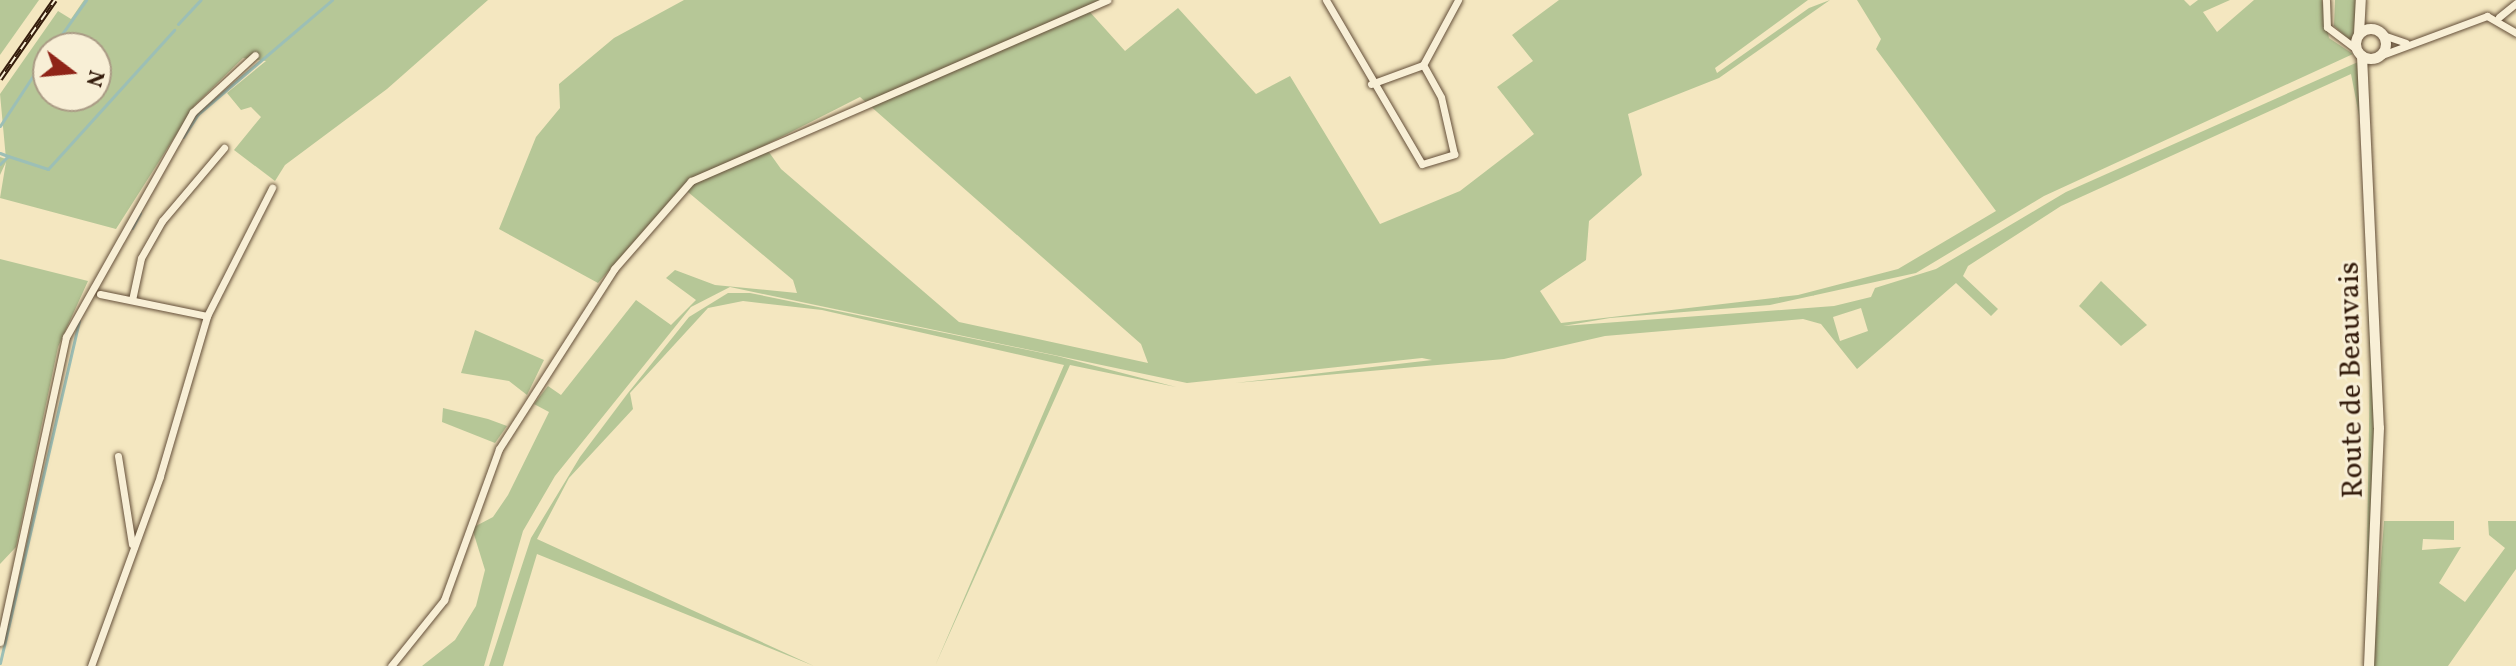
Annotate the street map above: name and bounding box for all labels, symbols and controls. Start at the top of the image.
north arrow [32,32,112,112]
text: N [77,66,111,90]
street label: Route de Beauvais [2332,261,2372,499]

